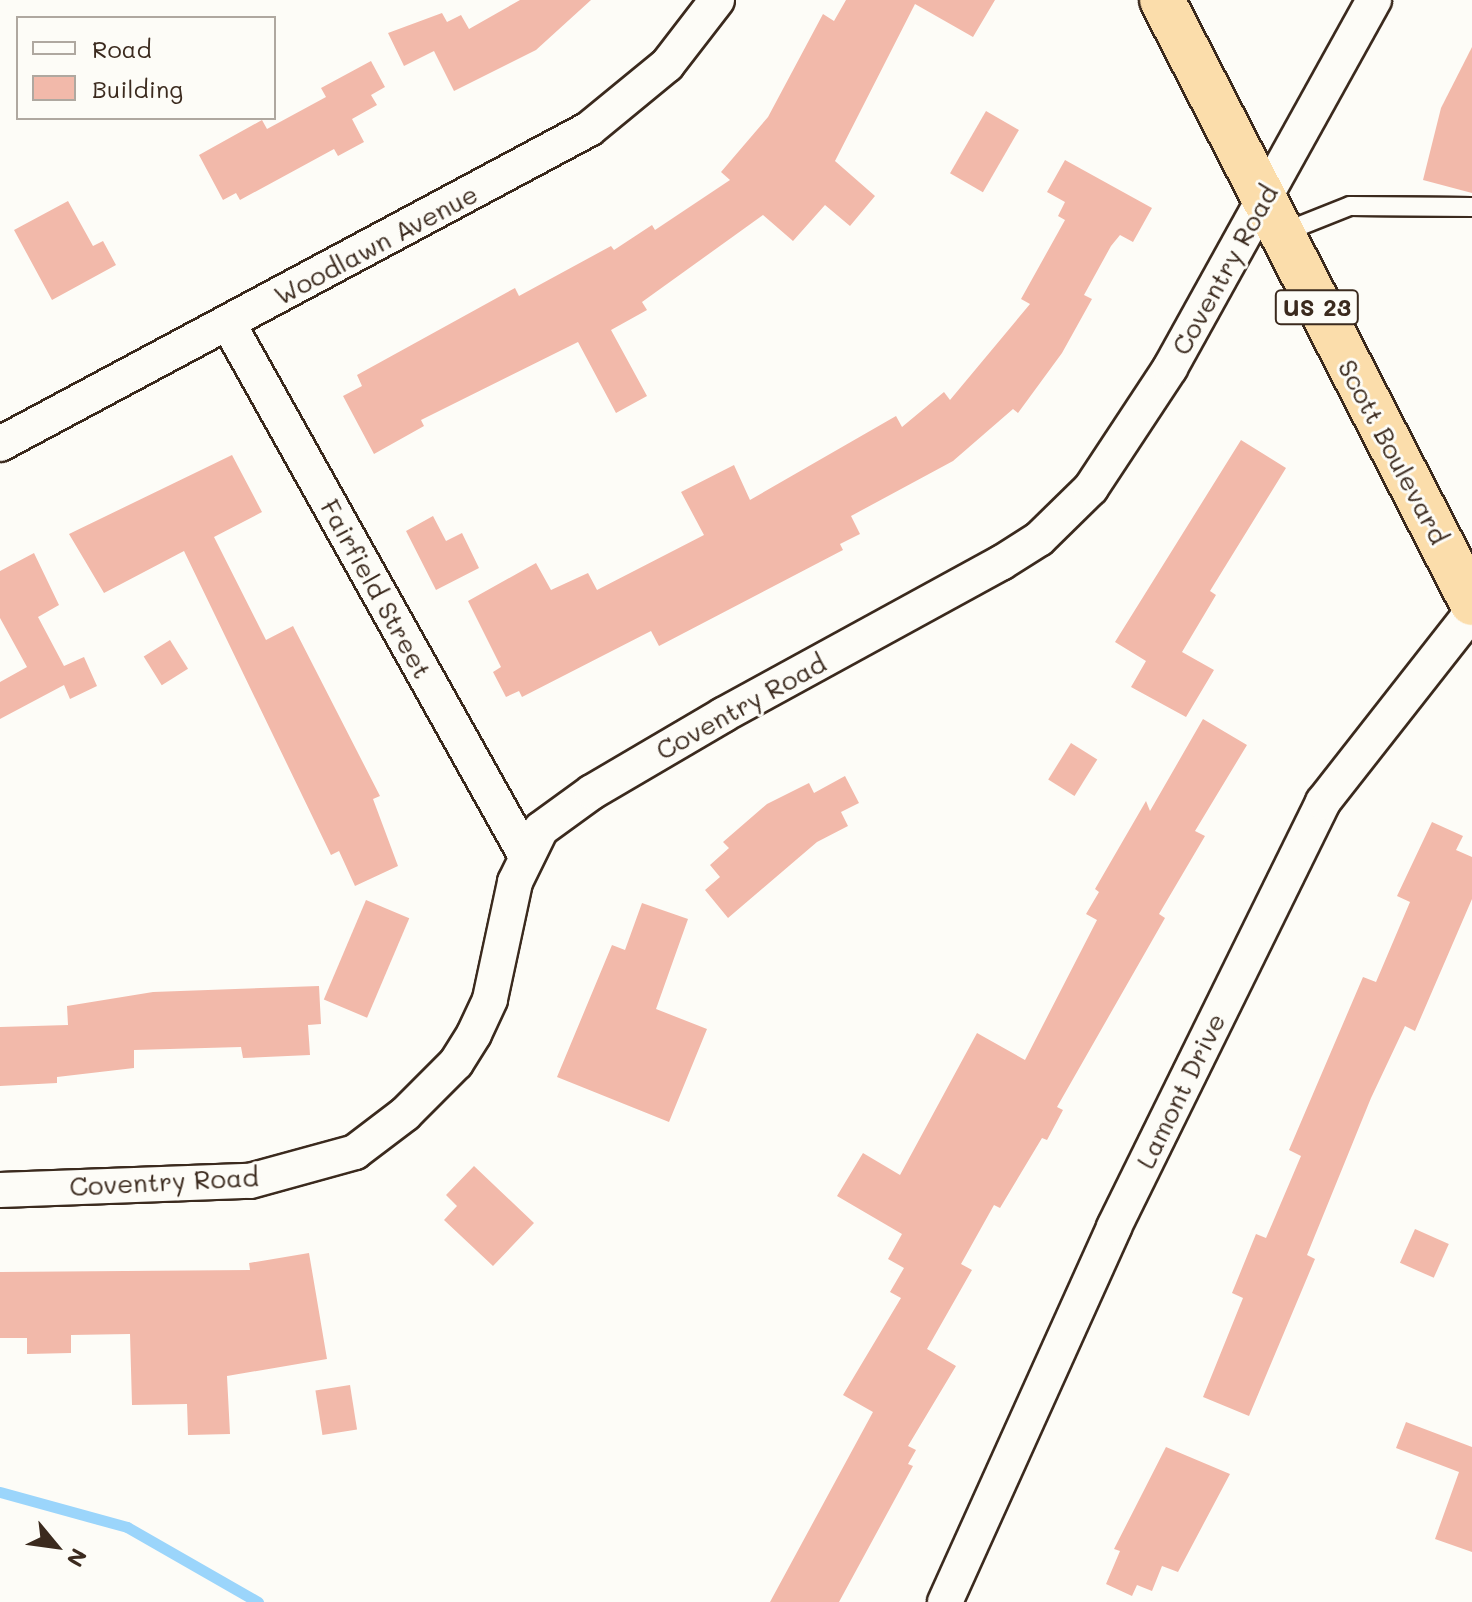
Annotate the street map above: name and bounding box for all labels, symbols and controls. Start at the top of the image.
legend [16,16,276,120]
text: Road [92,33,152,64]
text: Building [92,73,183,104]
street label: Woodlawn Avenue [269,178,483,312]
street label: Coventry Road [1165,180,1285,360]
road number: US 23 [1273,287,1361,327]
street label: Scott Boulevard [1331,354,1455,550]
street label: Fairfield Street [314,494,438,684]
street label: Coventry Road [651,647,831,767]
street label: Lamont Drive [1130,1008,1232,1174]
street label: Coventry Road [69,1161,259,1203]
north arrow [16,1506,96,1586]
text: N [61,1544,94,1572]

